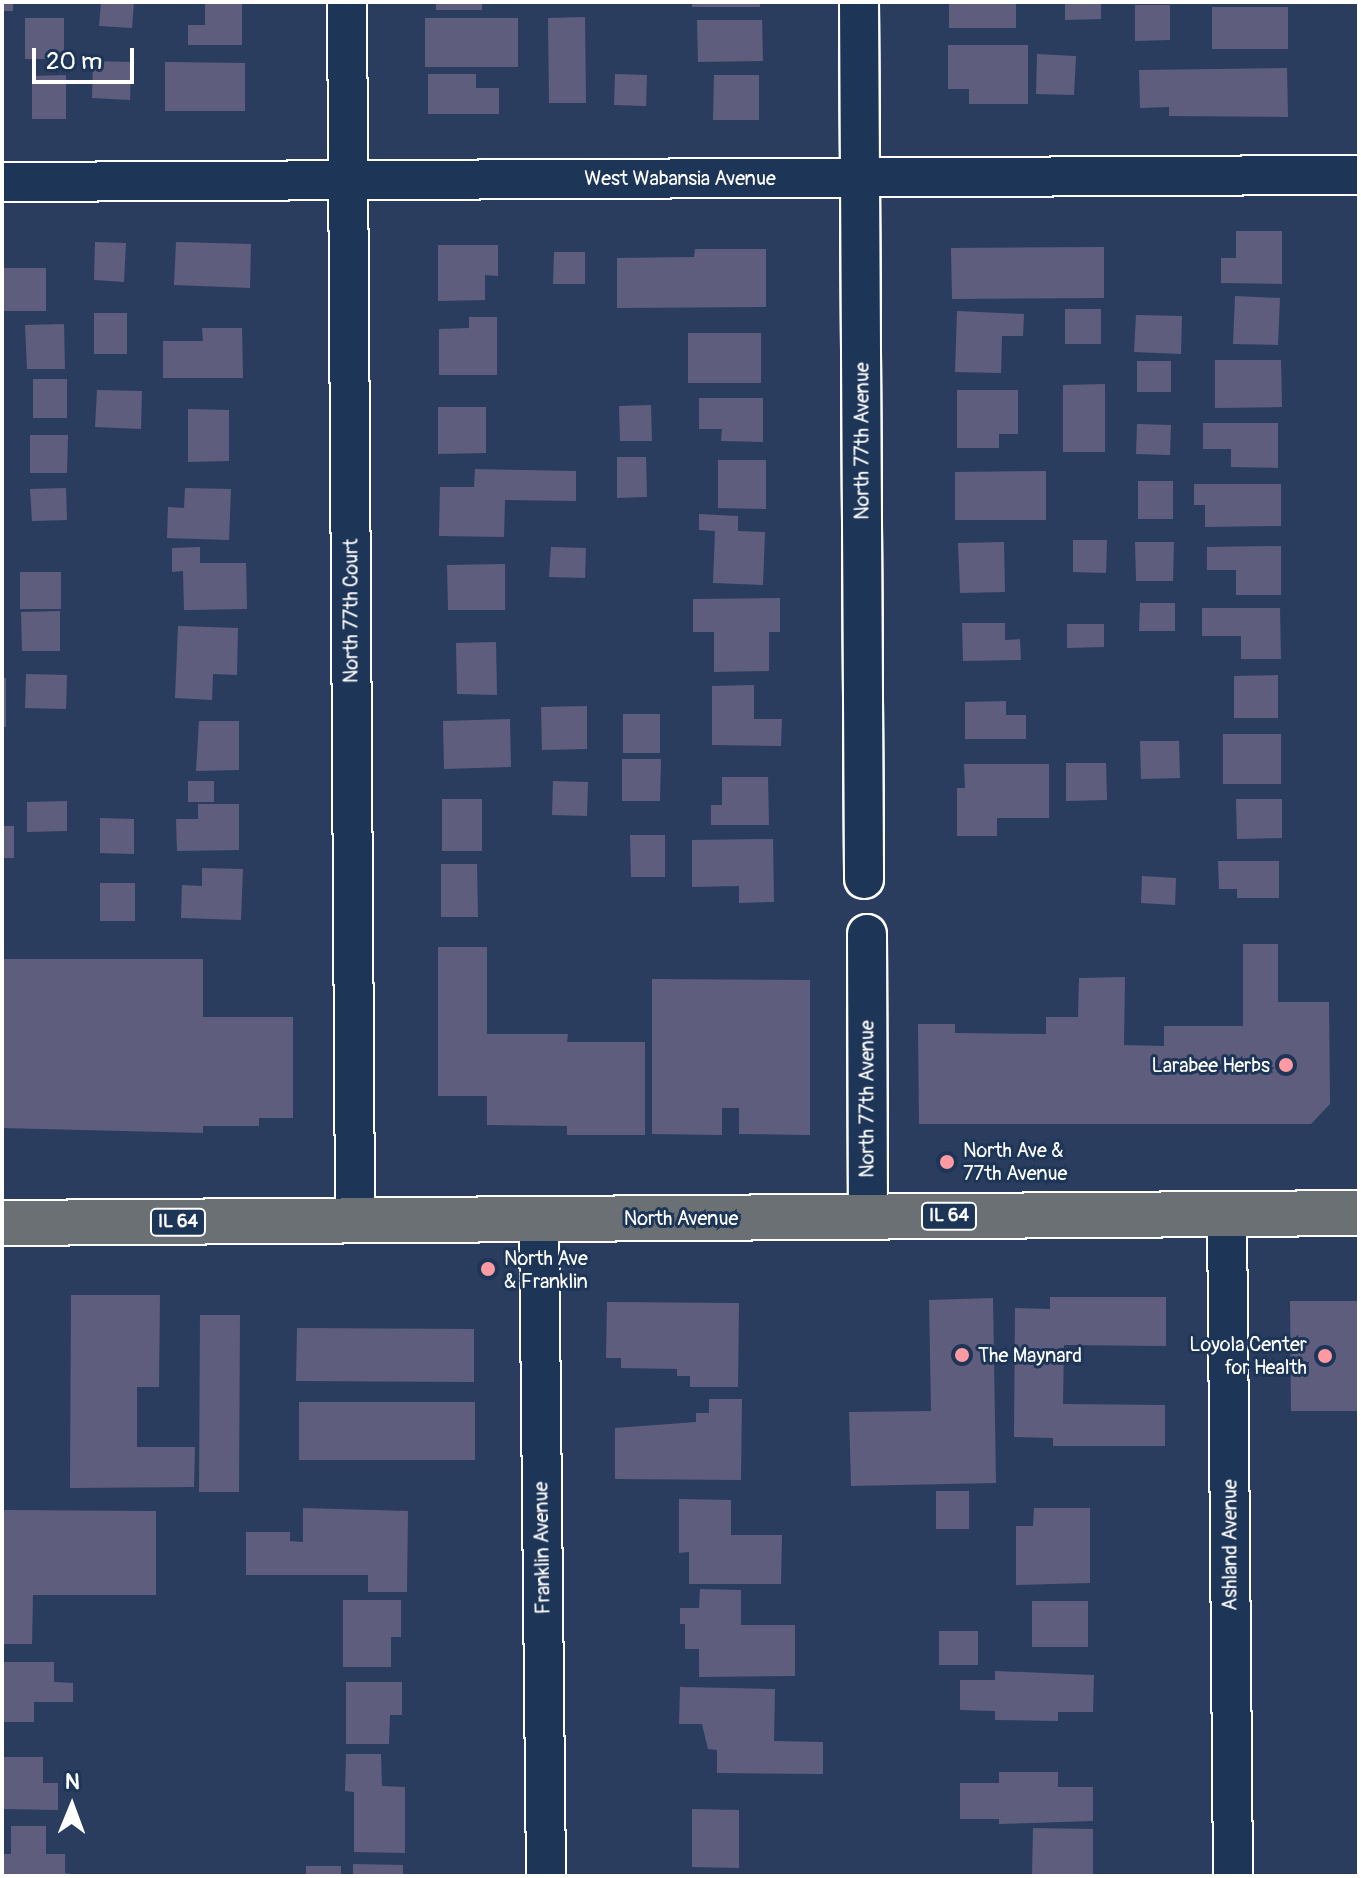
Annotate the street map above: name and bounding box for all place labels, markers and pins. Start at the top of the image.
place label: Larabee Herbs [1151,1053,1270,1077]
marker: Larabee Herbs [1277,1056,1295,1074]
place label: North Ave & 77th Avenue [963,1138,1067,1185]
marker: North Ave & 77th Avenue [938,1153,956,1171]
place label: North Ave & Franklin [504,1246,588,1293]
marker: North Ave & Franklin [479,1260,497,1278]
place label: Loyola Center for Health [1189,1332,1307,1379]
place label: The Maynard [978,1343,1082,1367]
marker: Loyola Center for Health [1314,1345,1336,1367]
marker: The Maynard [953,1346,971,1364]

